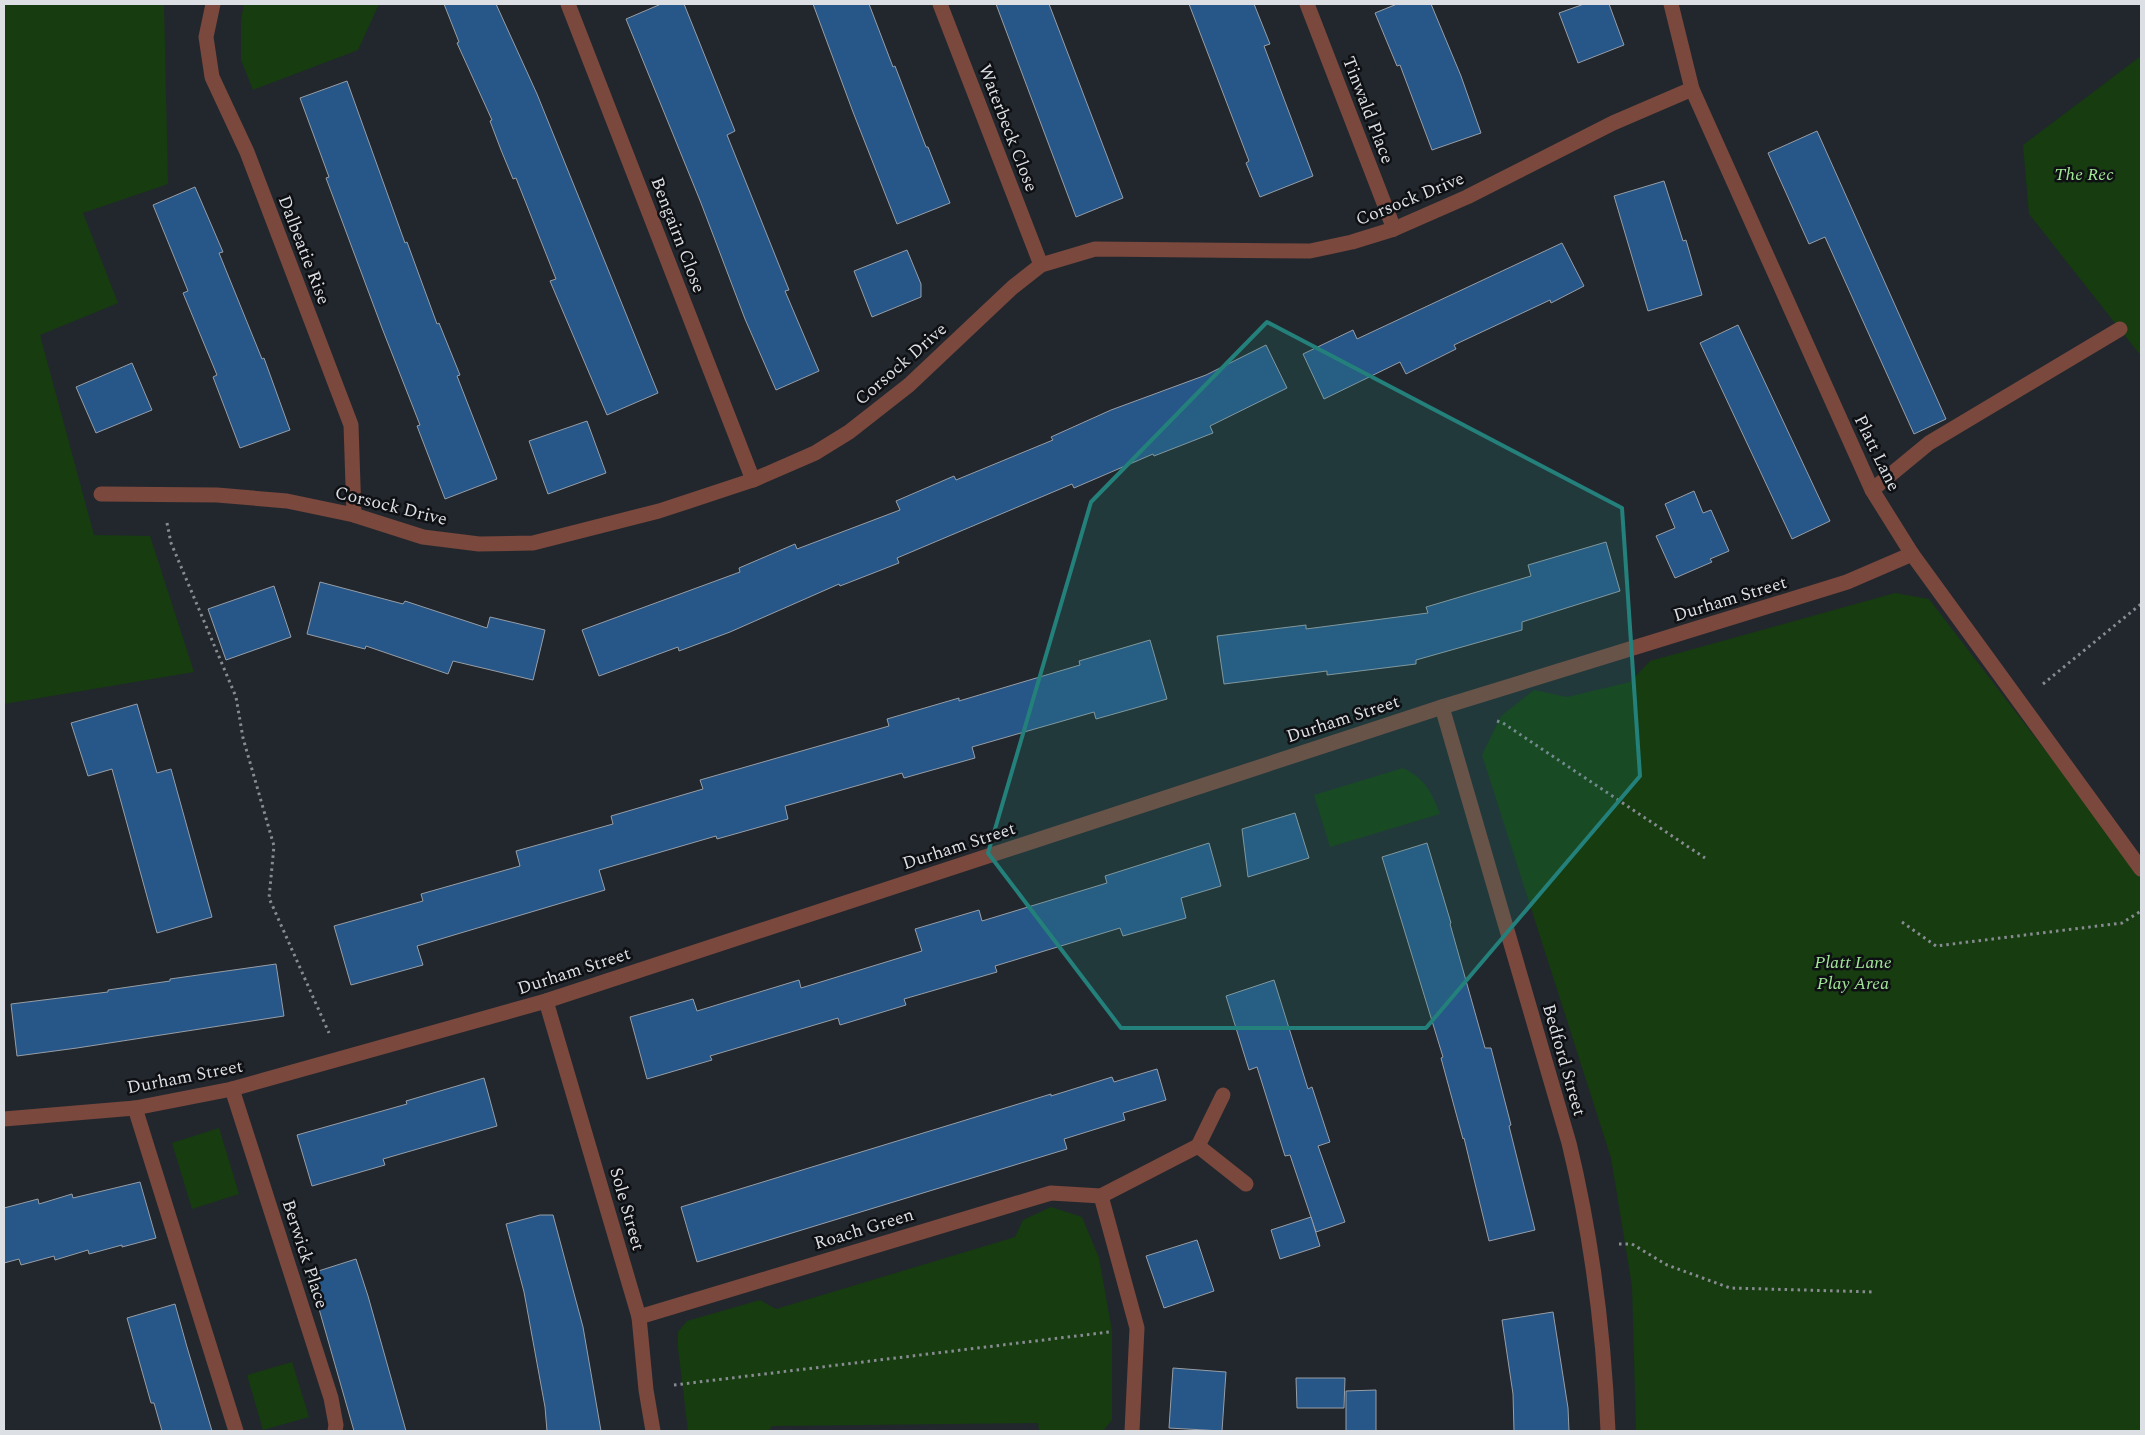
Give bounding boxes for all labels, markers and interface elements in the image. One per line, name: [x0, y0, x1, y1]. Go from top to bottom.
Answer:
street label: Tinwald Place: [1335, 52, 1401, 168]
street label: Waterbeck Close: [971, 60, 1045, 196]
park label: The Rec: [2054, 161, 2114, 188]
street label: Corsock Drive: [1352, 165, 1468, 233]
street label: Bengairn Close: [644, 173, 712, 297]
street label: Dalbeatie Rise: [271, 191, 337, 309]
street label: Corsock Drive: [849, 316, 953, 412]
street label: Platt Lane: [1847, 410, 1907, 496]
street label: Corsock Drive: [332, 479, 450, 533]
street label: Durham Street: [1670, 569, 1790, 629]
street label: Durham Street: [1283, 688, 1403, 750]
street label: Durham Street: [899, 815, 1019, 877]
street label: Durham Street: [514, 940, 634, 1002]
park label: Platt Lane Play Area: [1814, 949, 1892, 997]
street label: Bedford Street: [1535, 1001, 1593, 1119]
street label: Durham Street: [125, 1053, 245, 1101]
street label: Sole Street: [602, 1164, 652, 1254]
street label: Berwick Place: [275, 1196, 335, 1312]
street label: Roach Green: [811, 1201, 917, 1257]

